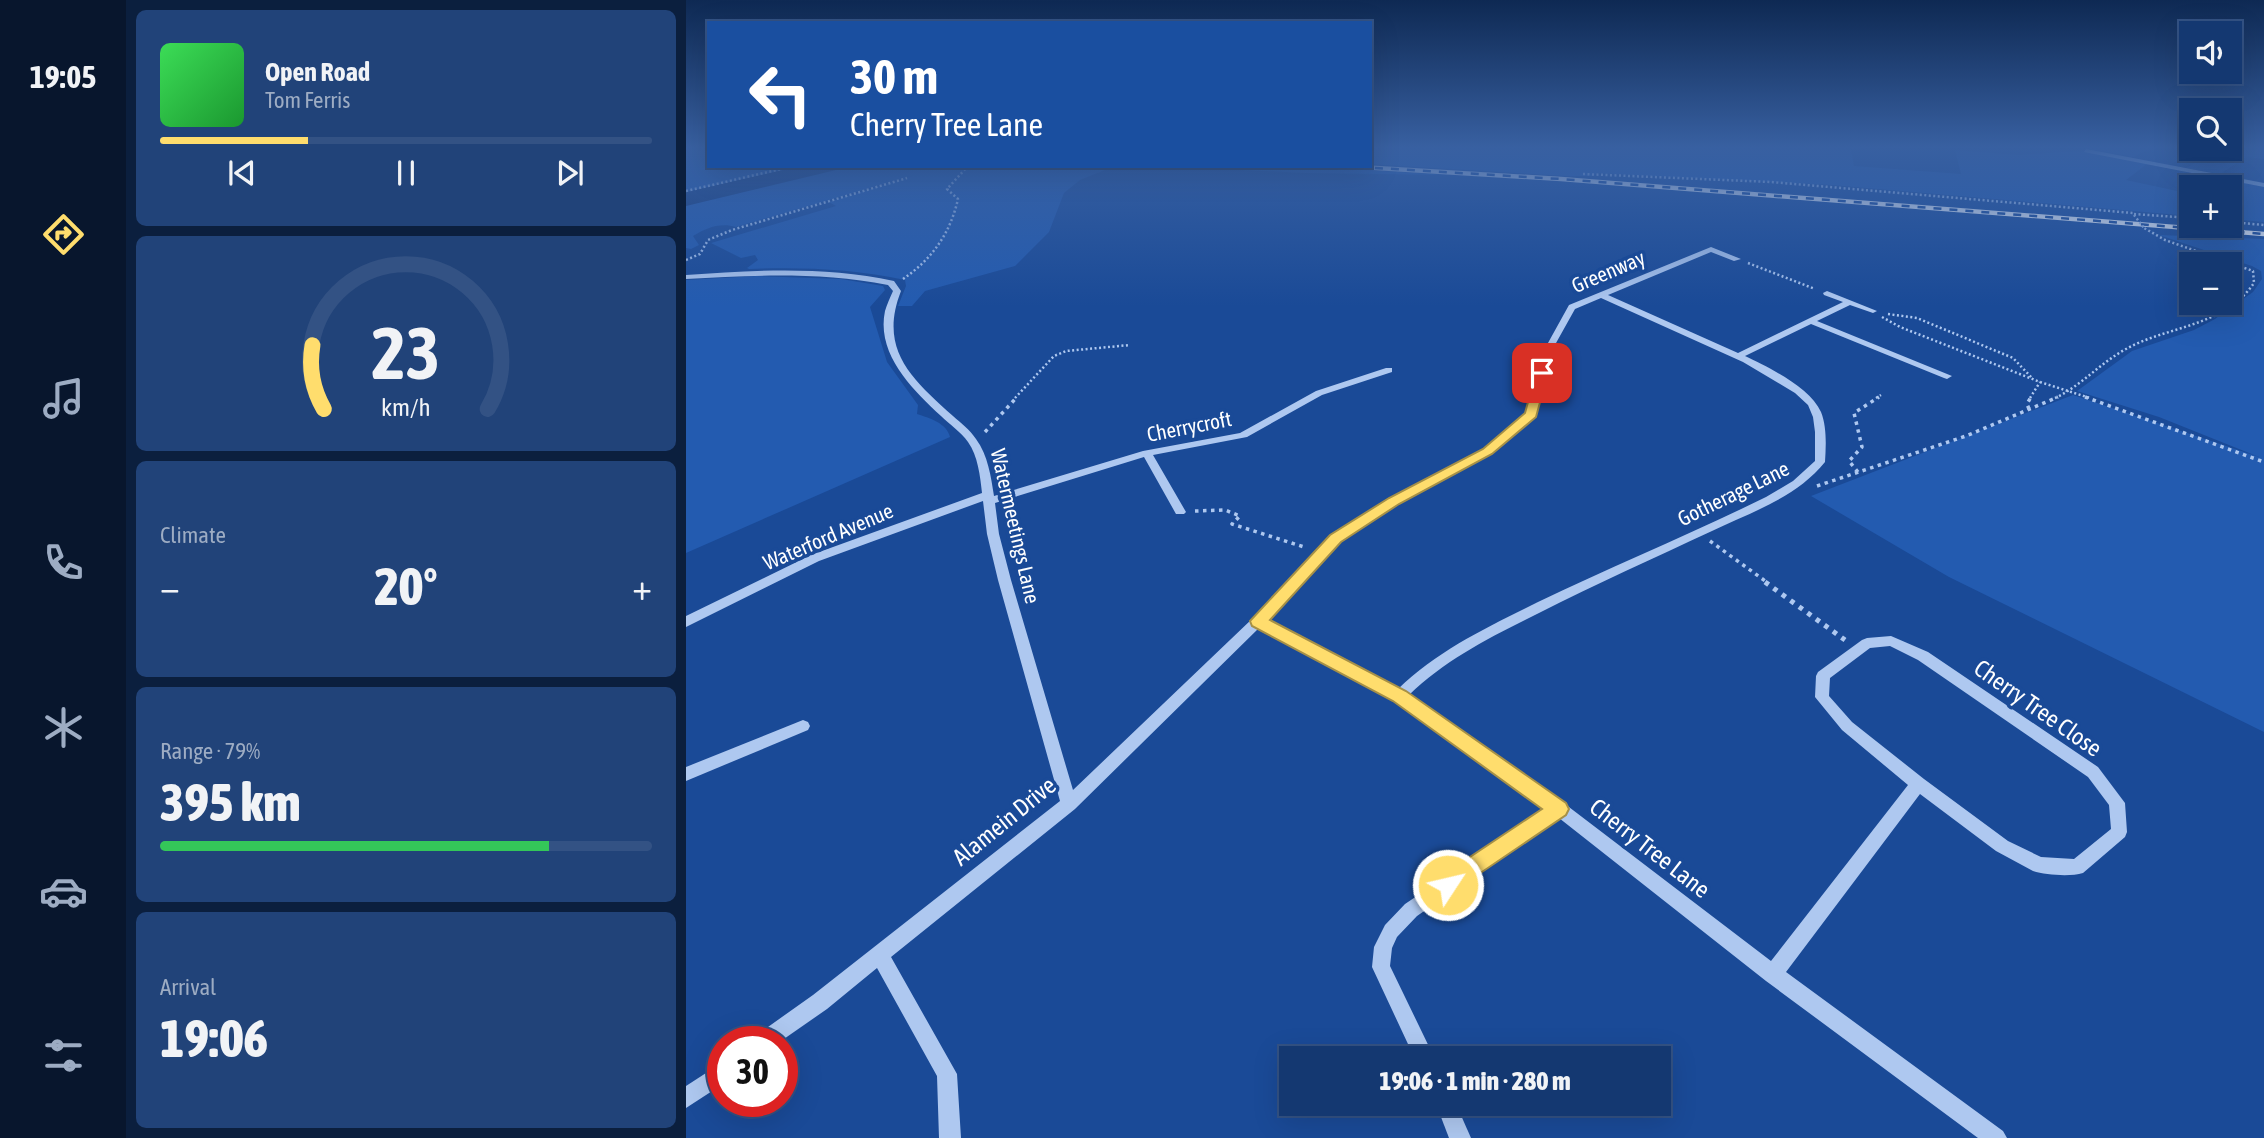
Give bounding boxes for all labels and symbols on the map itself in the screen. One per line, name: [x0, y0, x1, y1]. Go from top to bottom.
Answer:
street label: Greenway: [1568, 245, 1649, 297]
pin: [1512, 343, 1572, 403]
street label: Cherrycroft: [1145, 406, 1233, 446]
street label: Watermeetings Lane: [987, 446, 1045, 606]
street label: Gotherage Lane: [1673, 456, 1793, 530]
street label: Waterford Avenue: [760, 498, 896, 574]
street label: Cherry Tree Close: [1969, 654, 2107, 762]
street label: Alamein Drive: [947, 771, 1061, 871]
street label: Cherry Tree Lane: [1585, 793, 1715, 903]
position arrow: [1411, 848, 1485, 922]
speed limit sign: 30: [707, 1026, 798, 1117]

